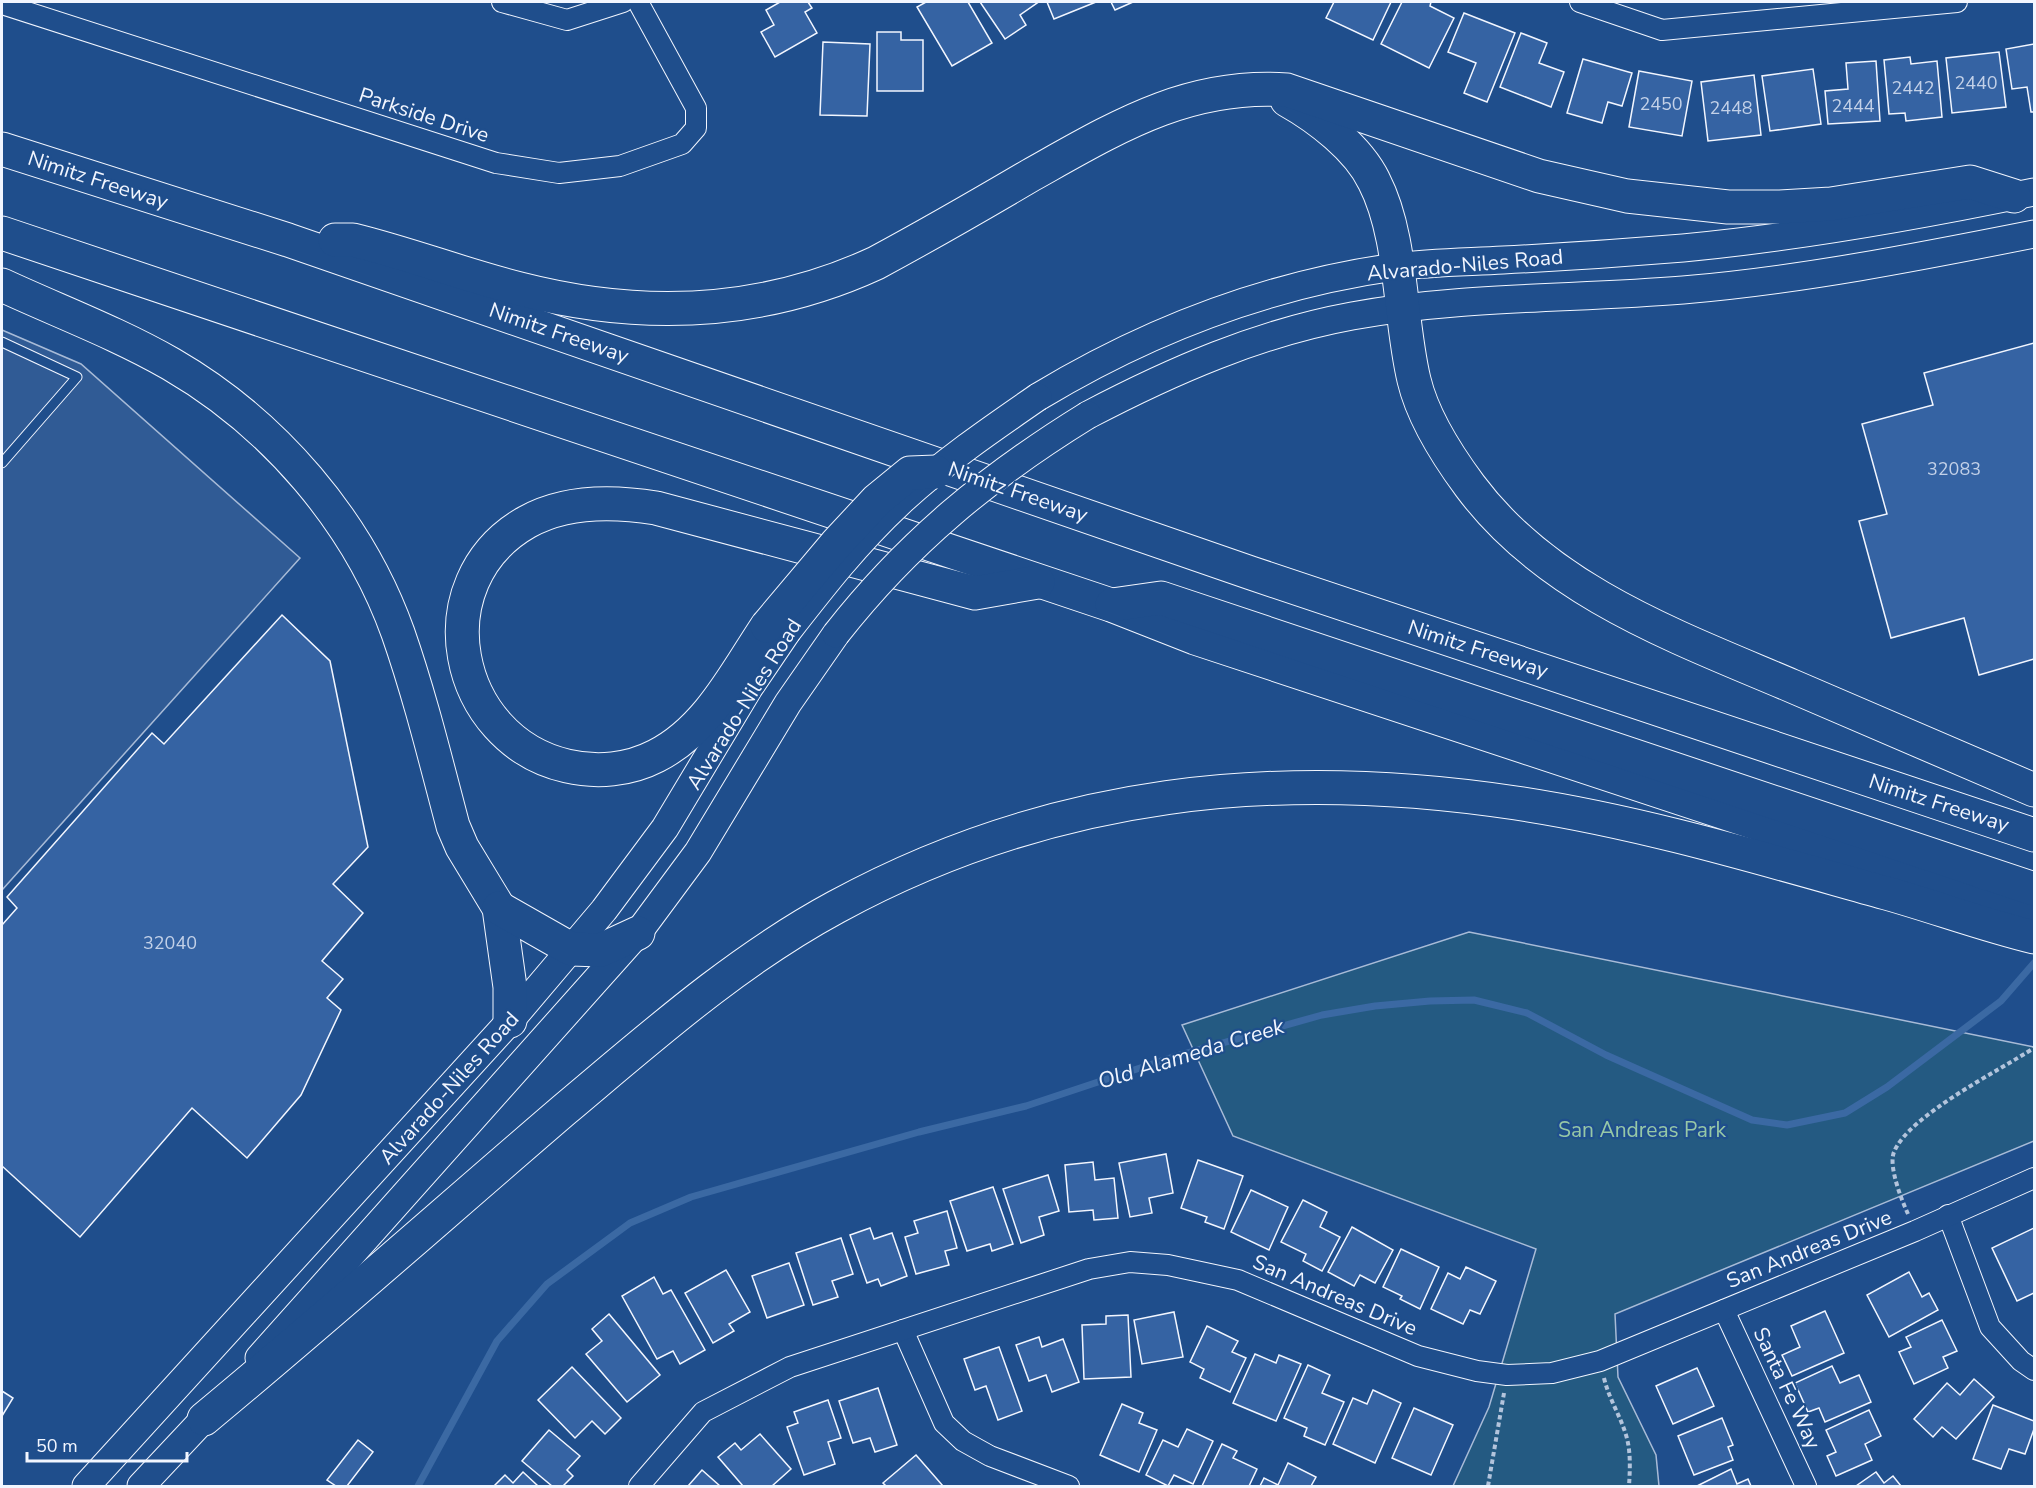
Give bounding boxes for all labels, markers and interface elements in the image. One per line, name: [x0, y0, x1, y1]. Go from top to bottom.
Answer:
house number: 2440: [1954, 71, 1998, 95]
house number: 2442: [1891, 76, 1935, 100]
street label: Parkside Drive: [355, 81, 493, 149]
house number: 2450: [1639, 92, 1683, 116]
house number: 2444: [1831, 94, 1875, 118]
house number: 2448: [1709, 96, 1753, 120]
street label: Nimitz Freeway: [24, 144, 172, 216]
street label: Alvarado-Niles Road: [1366, 242, 1564, 288]
street label: Nimitz Freeway: [485, 296, 633, 370]
street label: Nimitz Freeway: [944, 455, 1092, 529]
house number: 32083: [1927, 457, 1981, 481]
street label: Alvarado-Niles Road: [680, 613, 808, 795]
street label: Nimitz Freeway: [1404, 613, 1552, 685]
street label: Nimitz Freeway: [1865, 767, 2013, 839]
house number: 32040: [143, 931, 197, 955]
street label: Alvarado-Niles Road: [373, 1006, 525, 1170]
water label: Old Alameda Creek: [1094, 1011, 1289, 1097]
park label: San Andreas Park: [1558, 1116, 1726, 1144]
street label: San Andreas Drive: [1722, 1203, 1896, 1295]
street label: San Andreas Drive: [1249, 1248, 1421, 1342]
street label: Santa Fe Way: [1747, 1323, 1828, 1454]
scale bar: [27, 1425, 188, 1463]
text: 50 m: [36, 1434, 78, 1458]

